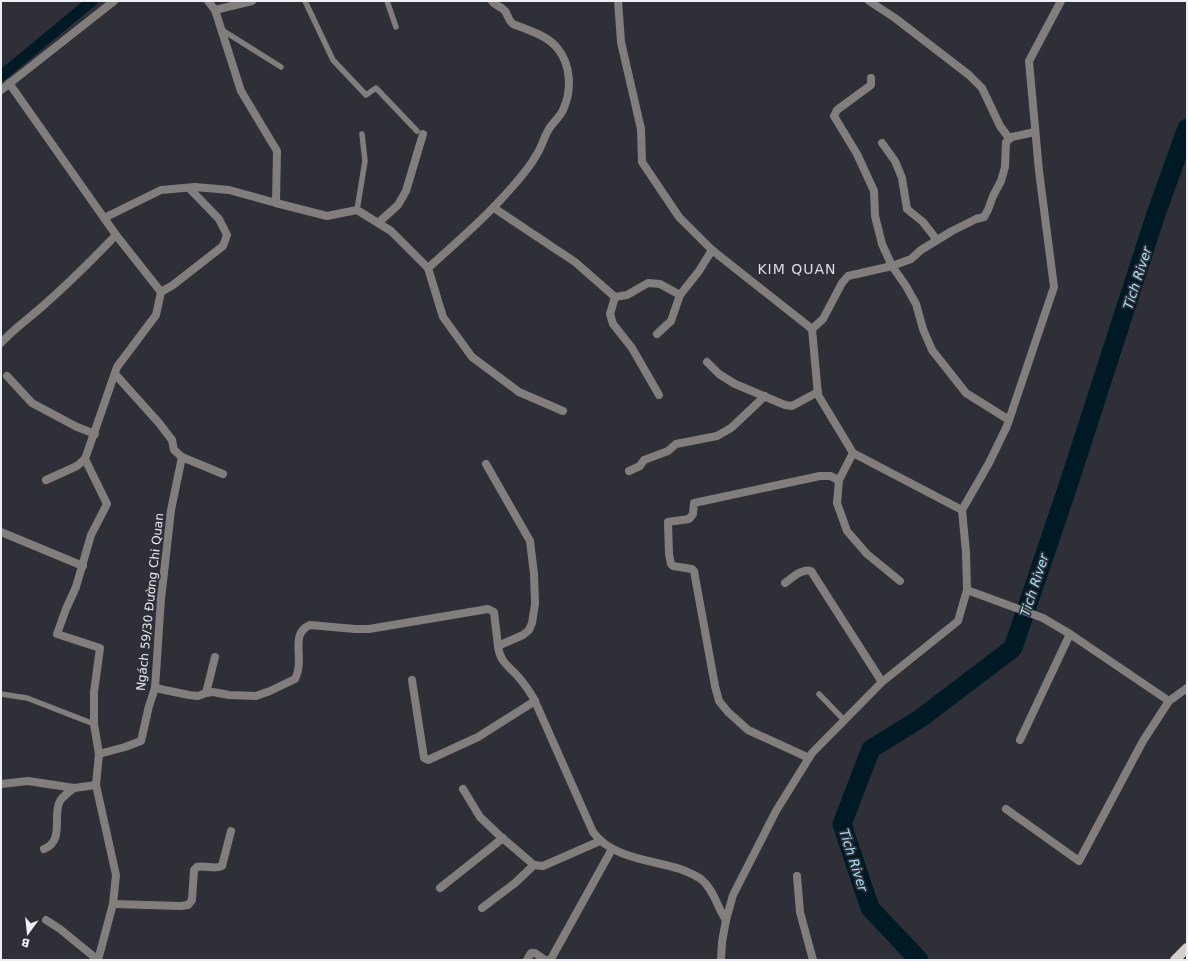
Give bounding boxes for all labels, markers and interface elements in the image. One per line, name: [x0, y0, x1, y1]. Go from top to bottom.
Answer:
water label: Tich River: [1120, 243, 1155, 311]
district label: KIM QUAN: [757, 261, 837, 277]
street label: Ngách 59/30 Đường Chi Quan: [134, 512, 166, 692]
water label: Tich River: [1017, 550, 1052, 618]
water label: Tich River: [836, 827, 871, 895]
north arrow: [8, 913, 48, 953]
text: B: [20, 935, 31, 950]

